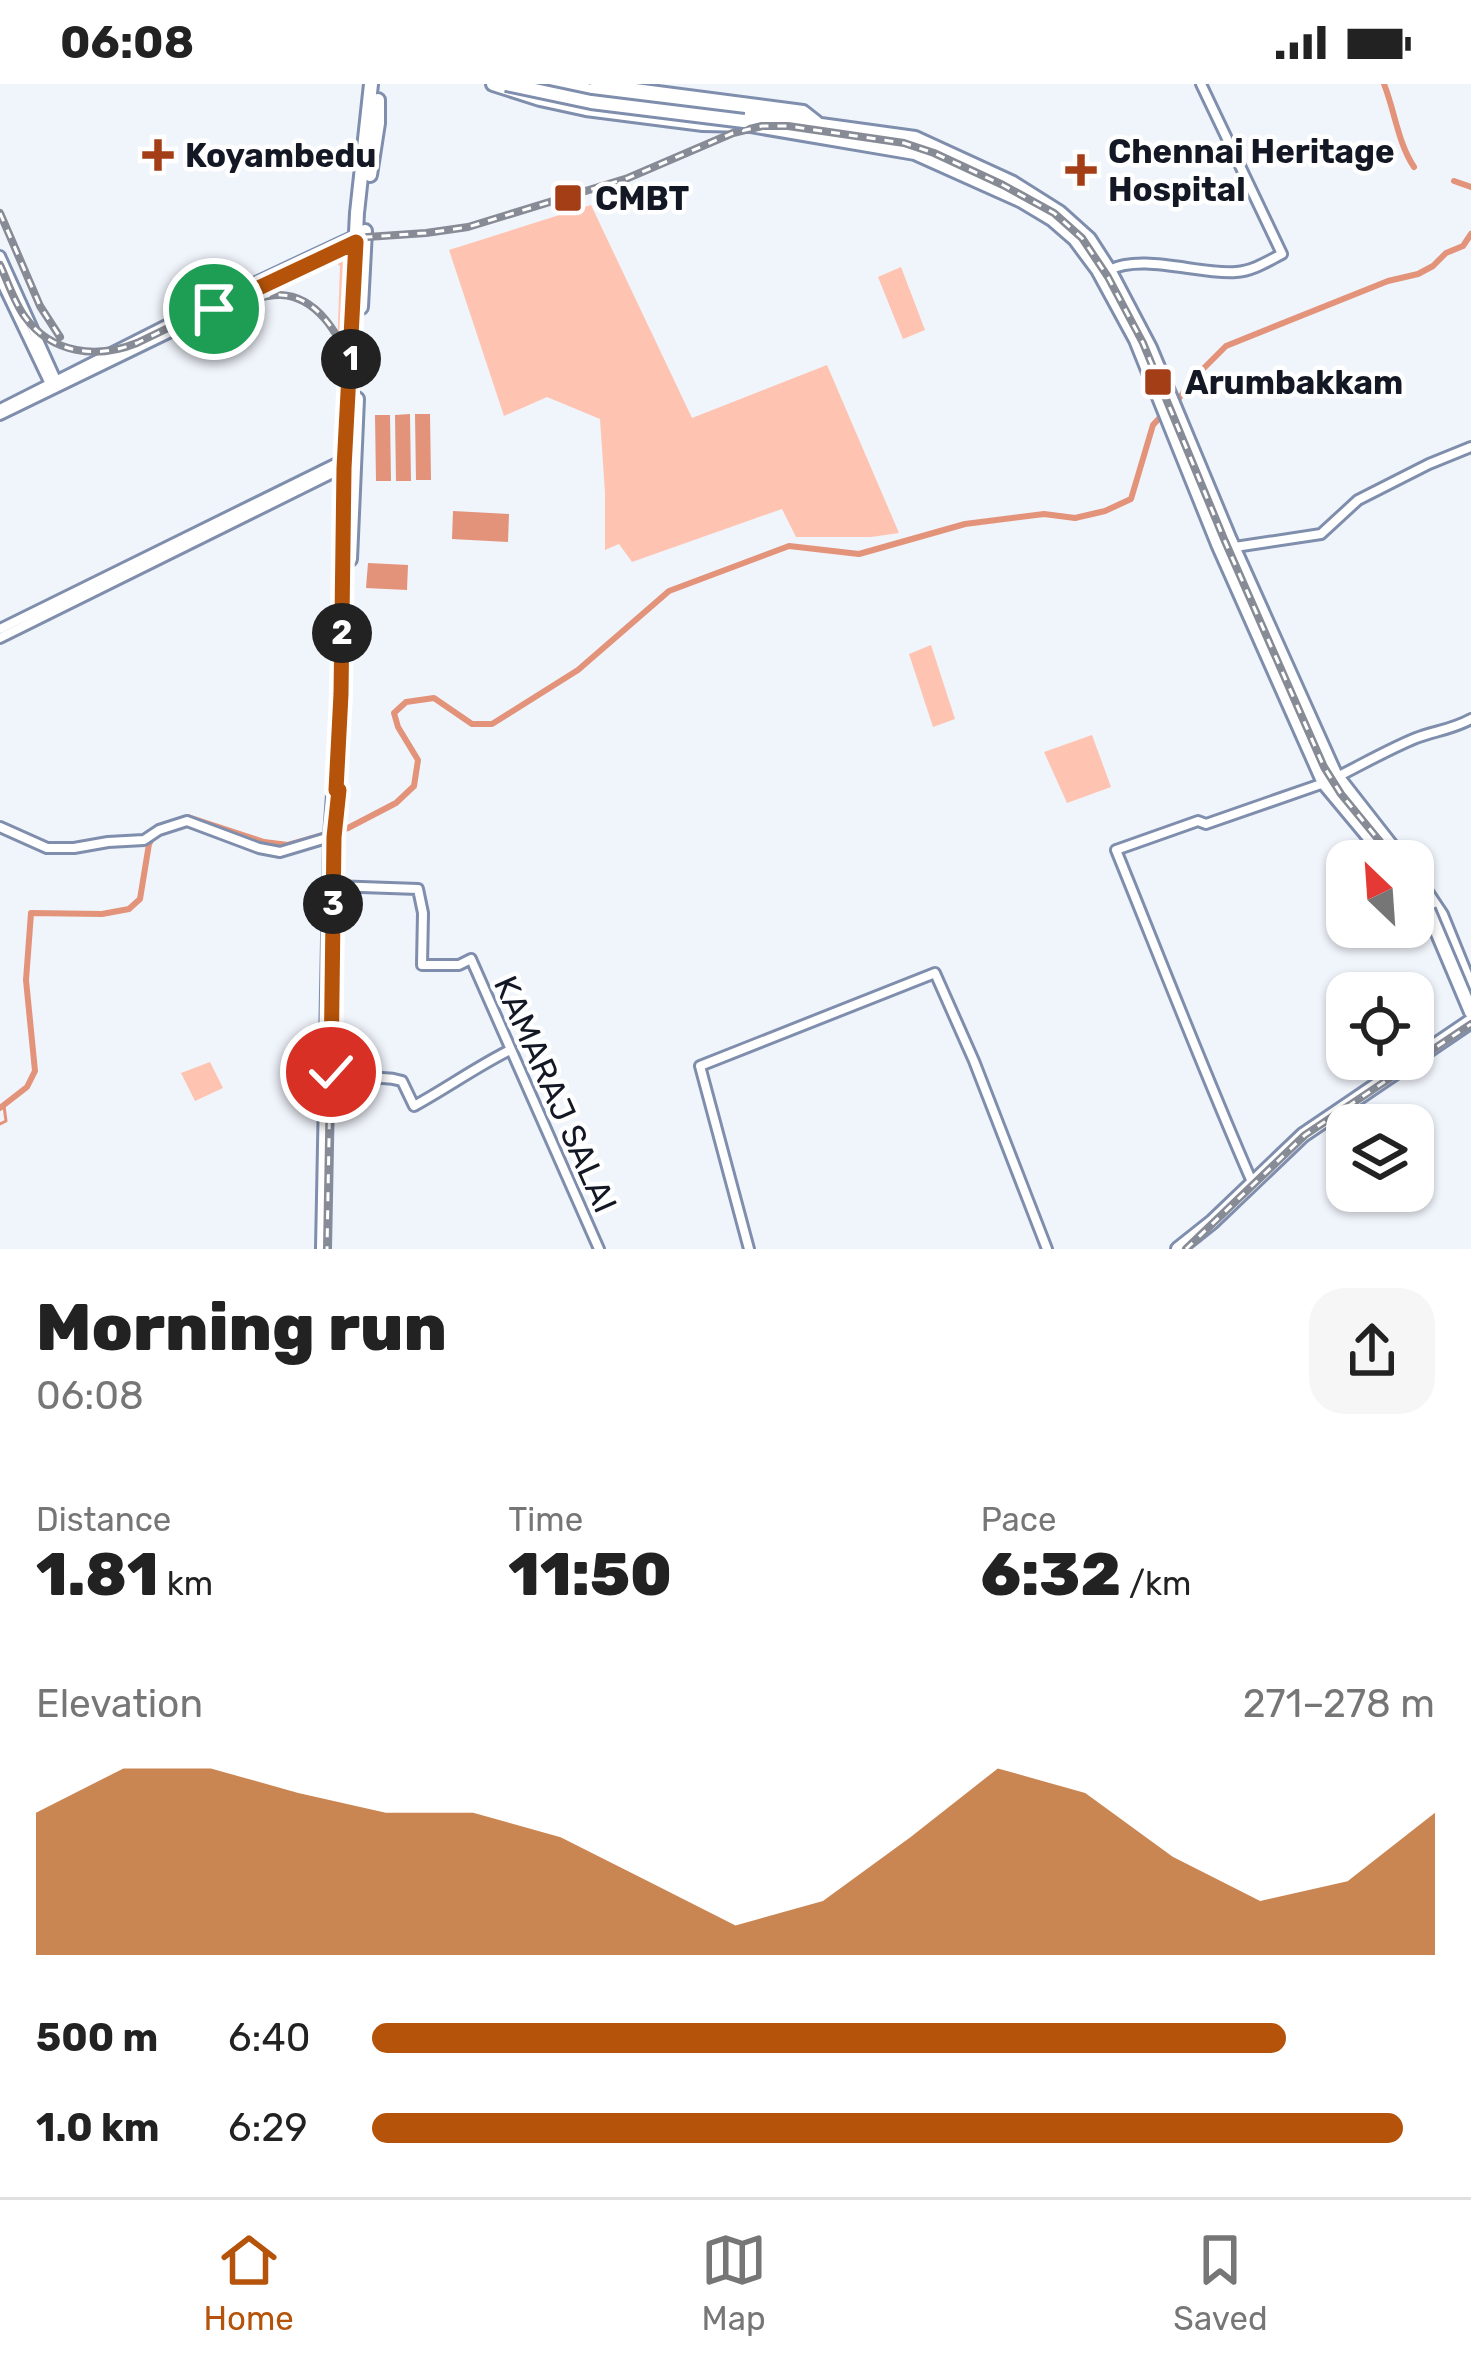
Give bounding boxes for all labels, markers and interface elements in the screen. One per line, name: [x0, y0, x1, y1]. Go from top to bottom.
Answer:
text: 06:08: [60, 16, 194, 69]
place label: Chennai Heritage Hospital: [1108, 132, 1395, 209]
place label: Koyambedu: [185, 136, 376, 175]
marker: Koyambedu: [142, 139, 174, 171]
marker: Chennai Heritage Hospital: [1065, 154, 1097, 186]
place label: CMBT: [595, 179, 689, 218]
marker: CMBT: [552, 182, 584, 214]
pin: [163, 258, 265, 360]
icon: arrive: [181, 276, 247, 342]
pin: 1: [321, 329, 381, 389]
text: 1: [343, 339, 359, 378]
place label: Arumbakkam: [1185, 363, 1403, 402]
marker: Arumbakkam: [1142, 366, 1174, 398]
pin: 2: [312, 603, 372, 663]
text: 2: [331, 613, 353, 652]
north arrow: [1326, 840, 1434, 948]
map controls: [1326, 840, 1434, 1212]
pin: 3: [303, 874, 363, 934]
text: 3: [322, 884, 344, 923]
street label: KAMARAJ SALAI: [486, 970, 625, 1218]
button: locate: [1326, 972, 1434, 1080]
pin: [280, 1021, 382, 1123]
icon: check: [298, 1039, 364, 1105]
button: layers: [1326, 1104, 1434, 1212]
text: Morning run: [36, 1288, 447, 1367]
button: share: [1309, 1288, 1435, 1414]
text: 06:08: [36, 1373, 144, 1419]
text: Distance: [36, 1500, 171, 1539]
text: Time: [508, 1500, 583, 1539]
text: Pace: [981, 1500, 1056, 1539]
text: 1.81: [36, 1539, 159, 1610]
text: 11:50: [508, 1539, 672, 1610]
text: 6:32: [981, 1539, 1121, 1610]
text: km: [159, 1564, 213, 1603]
text: /km: [1121, 1564, 1191, 1603]
text: Elevation: [36, 1681, 203, 1727]
text: 271–278 m: [1243, 1681, 1435, 1727]
text: 500 m: [36, 2015, 158, 2061]
text: 6:40: [228, 2015, 311, 2061]
text: 1.0 km: [36, 2105, 160, 2151]
text: 6:29: [228, 2105, 308, 2151]
tab: Home: [203, 2227, 294, 2338]
tab: Map: [701, 2227, 767, 2338]
tab: Saved: [1173, 2227, 1268, 2338]

